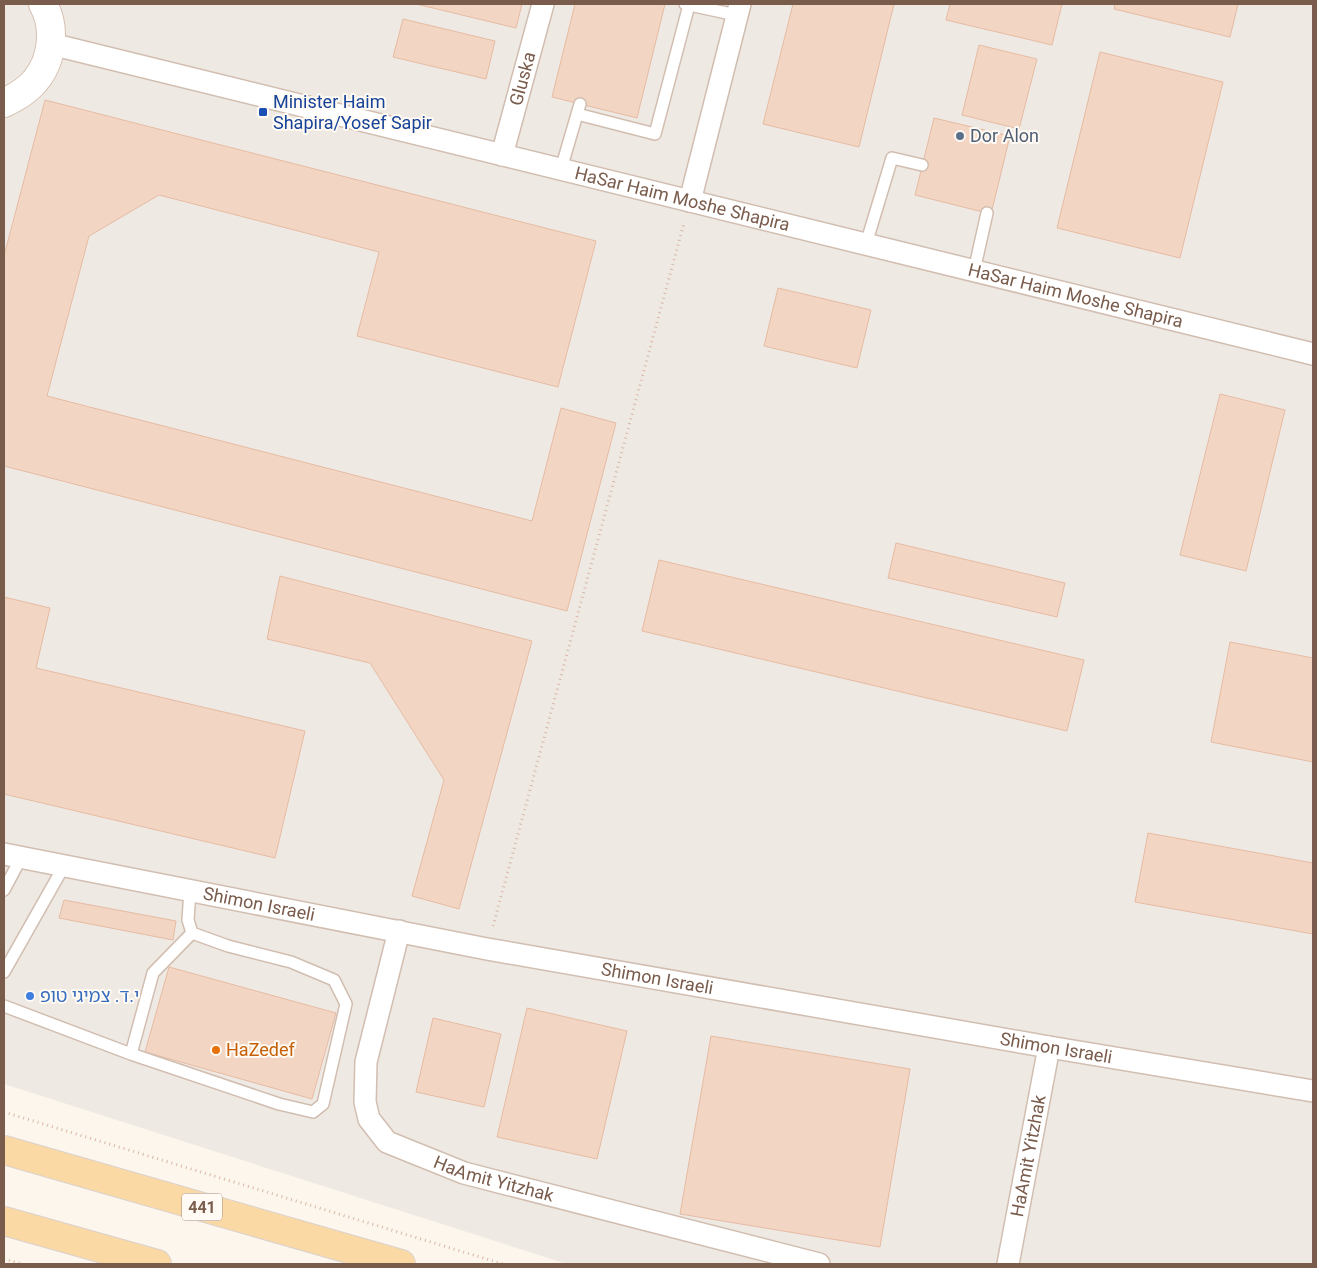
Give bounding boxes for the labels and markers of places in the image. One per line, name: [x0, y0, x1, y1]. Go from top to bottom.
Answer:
place label: Minister Haim Shapira/Yosef Sapir: [273, 91, 432, 133]
marker: Minister Haim Shapira/Yosef Sapir: [257, 106, 269, 118]
place label: Dor Alon: [970, 125, 1039, 146]
marker: Dor Alon: [954, 130, 966, 142]
place label: י.ד. צמיגי טופ: [40, 985, 139, 1006]
marker: י.ד. צמיגי טופ: [24, 990, 36, 1002]
place label: HaZedef: [226, 1039, 295, 1060]
marker: HaZedef: [210, 1044, 222, 1056]

